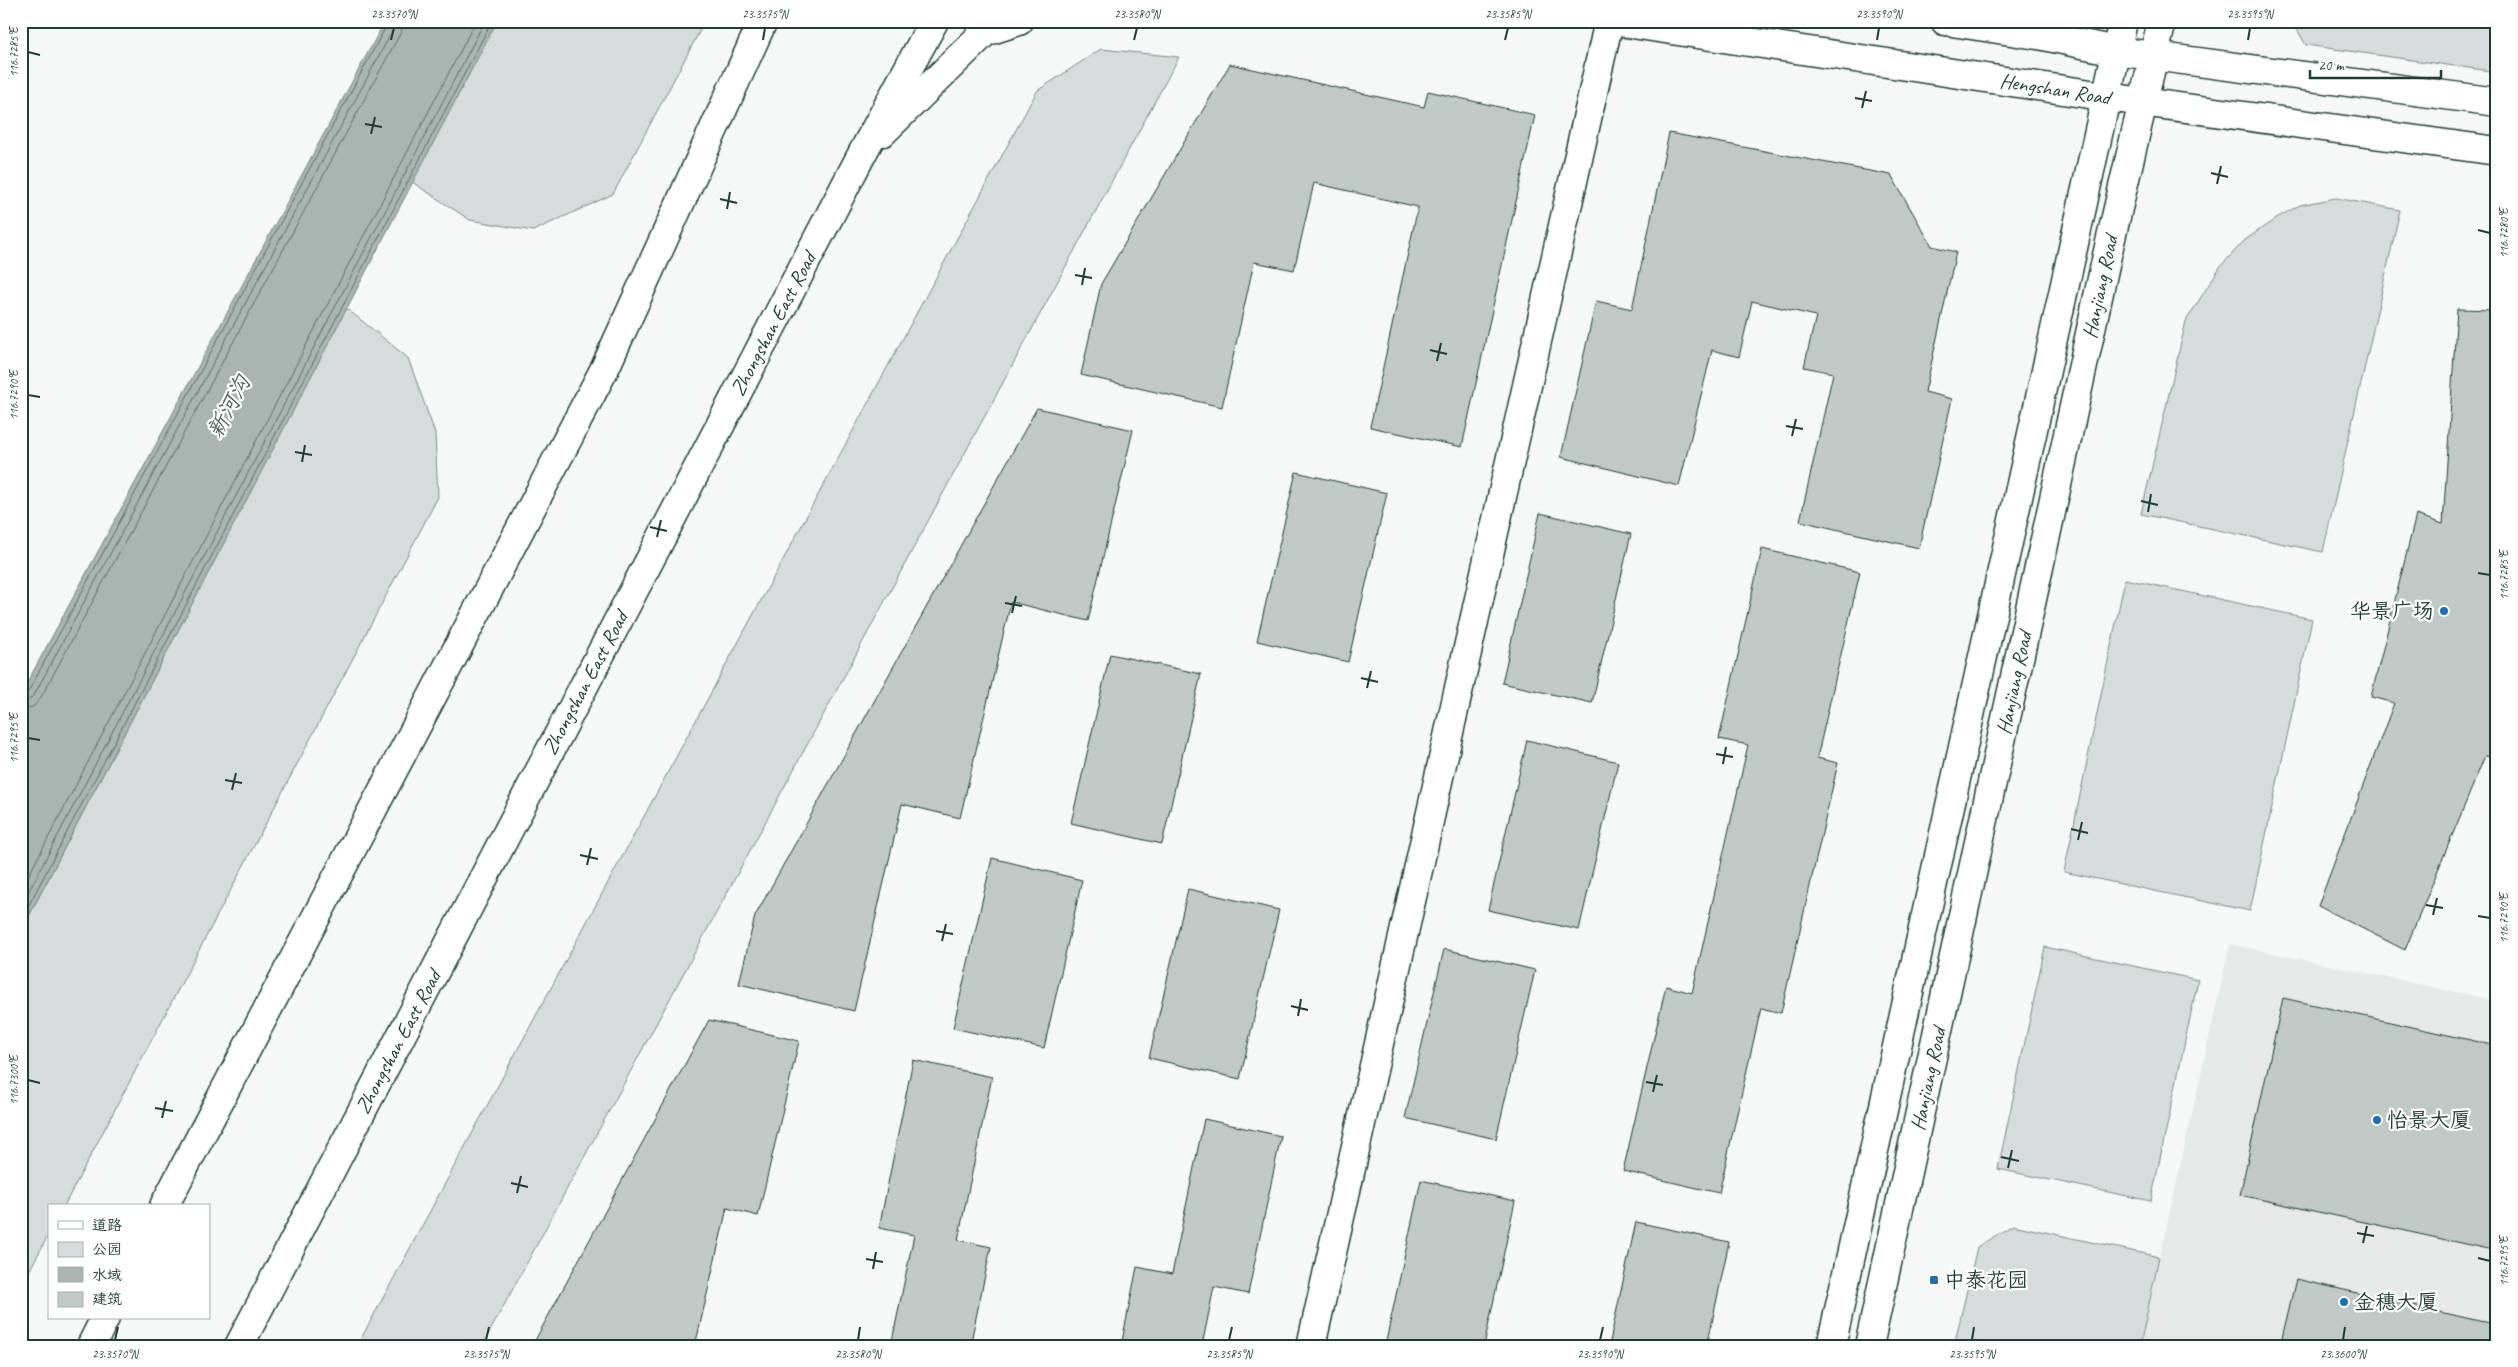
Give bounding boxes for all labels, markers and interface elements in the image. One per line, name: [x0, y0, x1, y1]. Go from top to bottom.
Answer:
text: 23.3570°N: [371, 6, 418, 22]
text: 23.3575°N: [742, 6, 789, 22]
text: 23.3580°N: [1114, 6, 1161, 22]
text: 23.3585°N: [1485, 6, 1532, 22]
text: 23.3590°N: [1856, 6, 1903, 22]
text: 23.3595°N: [2227, 6, 2274, 22]
text: 116.7285°E: [6, 25, 22, 77]
scale bar: [2310, 48, 2442, 80]
text: 20 m: [2318, 56, 2345, 75]
street label: Hengshan Road: [1998, 67, 2115, 111]
text: 116.7280°E: [2496, 206, 2512, 258]
street label: Hanjiang Road: [2076, 230, 2124, 341]
street label: Zhongshan East Road: [724, 245, 823, 400]
text: 116.7290°E: [6, 368, 22, 420]
water label: 新河沟: [201, 370, 258, 443]
text: 116.7285°E: [2496, 548, 2512, 600]
place label: 华景广场: [2350, 598, 2434, 624]
street label: Zhongshan East Road: [536, 604, 635, 759]
marker: 华景广场: [2438, 605, 2450, 617]
street label: Hanjiang Road: [1990, 626, 2038, 737]
text: 116.7295°E: [6, 711, 22, 763]
text: 116.7290°E: [2496, 891, 2512, 943]
street label: Zhongshan East Road: [349, 963, 448, 1118]
street label: Hanjiang Road: [1904, 1022, 1952, 1133]
text: 116.7300°E: [6, 1053, 22, 1105]
place label: 怡景大厦: [2387, 1107, 2471, 1133]
marker: 怡景大厦: [2371, 1114, 2383, 1126]
legend: [48, 1204, 210, 1320]
text: 道路: [92, 1216, 122, 1235]
text: 116.7295°E: [2496, 1234, 2512, 1286]
text: 公园: [92, 1240, 122, 1259]
text: 水域: [92, 1266, 122, 1285]
place label: 中泰花园: [1944, 1267, 2028, 1293]
marker: 中泰花园: [1928, 1274, 1940, 1286]
place label: 金穗大厦: [2354, 1289, 2438, 1315]
text: 建筑: [92, 1290, 122, 1309]
marker: 金穗大厦: [2338, 1296, 2350, 1308]
text: 23.3570°N: [92, 1346, 139, 1362]
text: 23.3575°N: [463, 1346, 510, 1362]
text: 23.3580°N: [835, 1346, 882, 1362]
text: 23.3585°N: [1206, 1346, 1253, 1362]
text: 23.3590°N: [1577, 1346, 1624, 1362]
text: 23.3595°N: [1949, 1346, 1996, 1362]
text: 23.3600°N: [2320, 1346, 2367, 1362]

